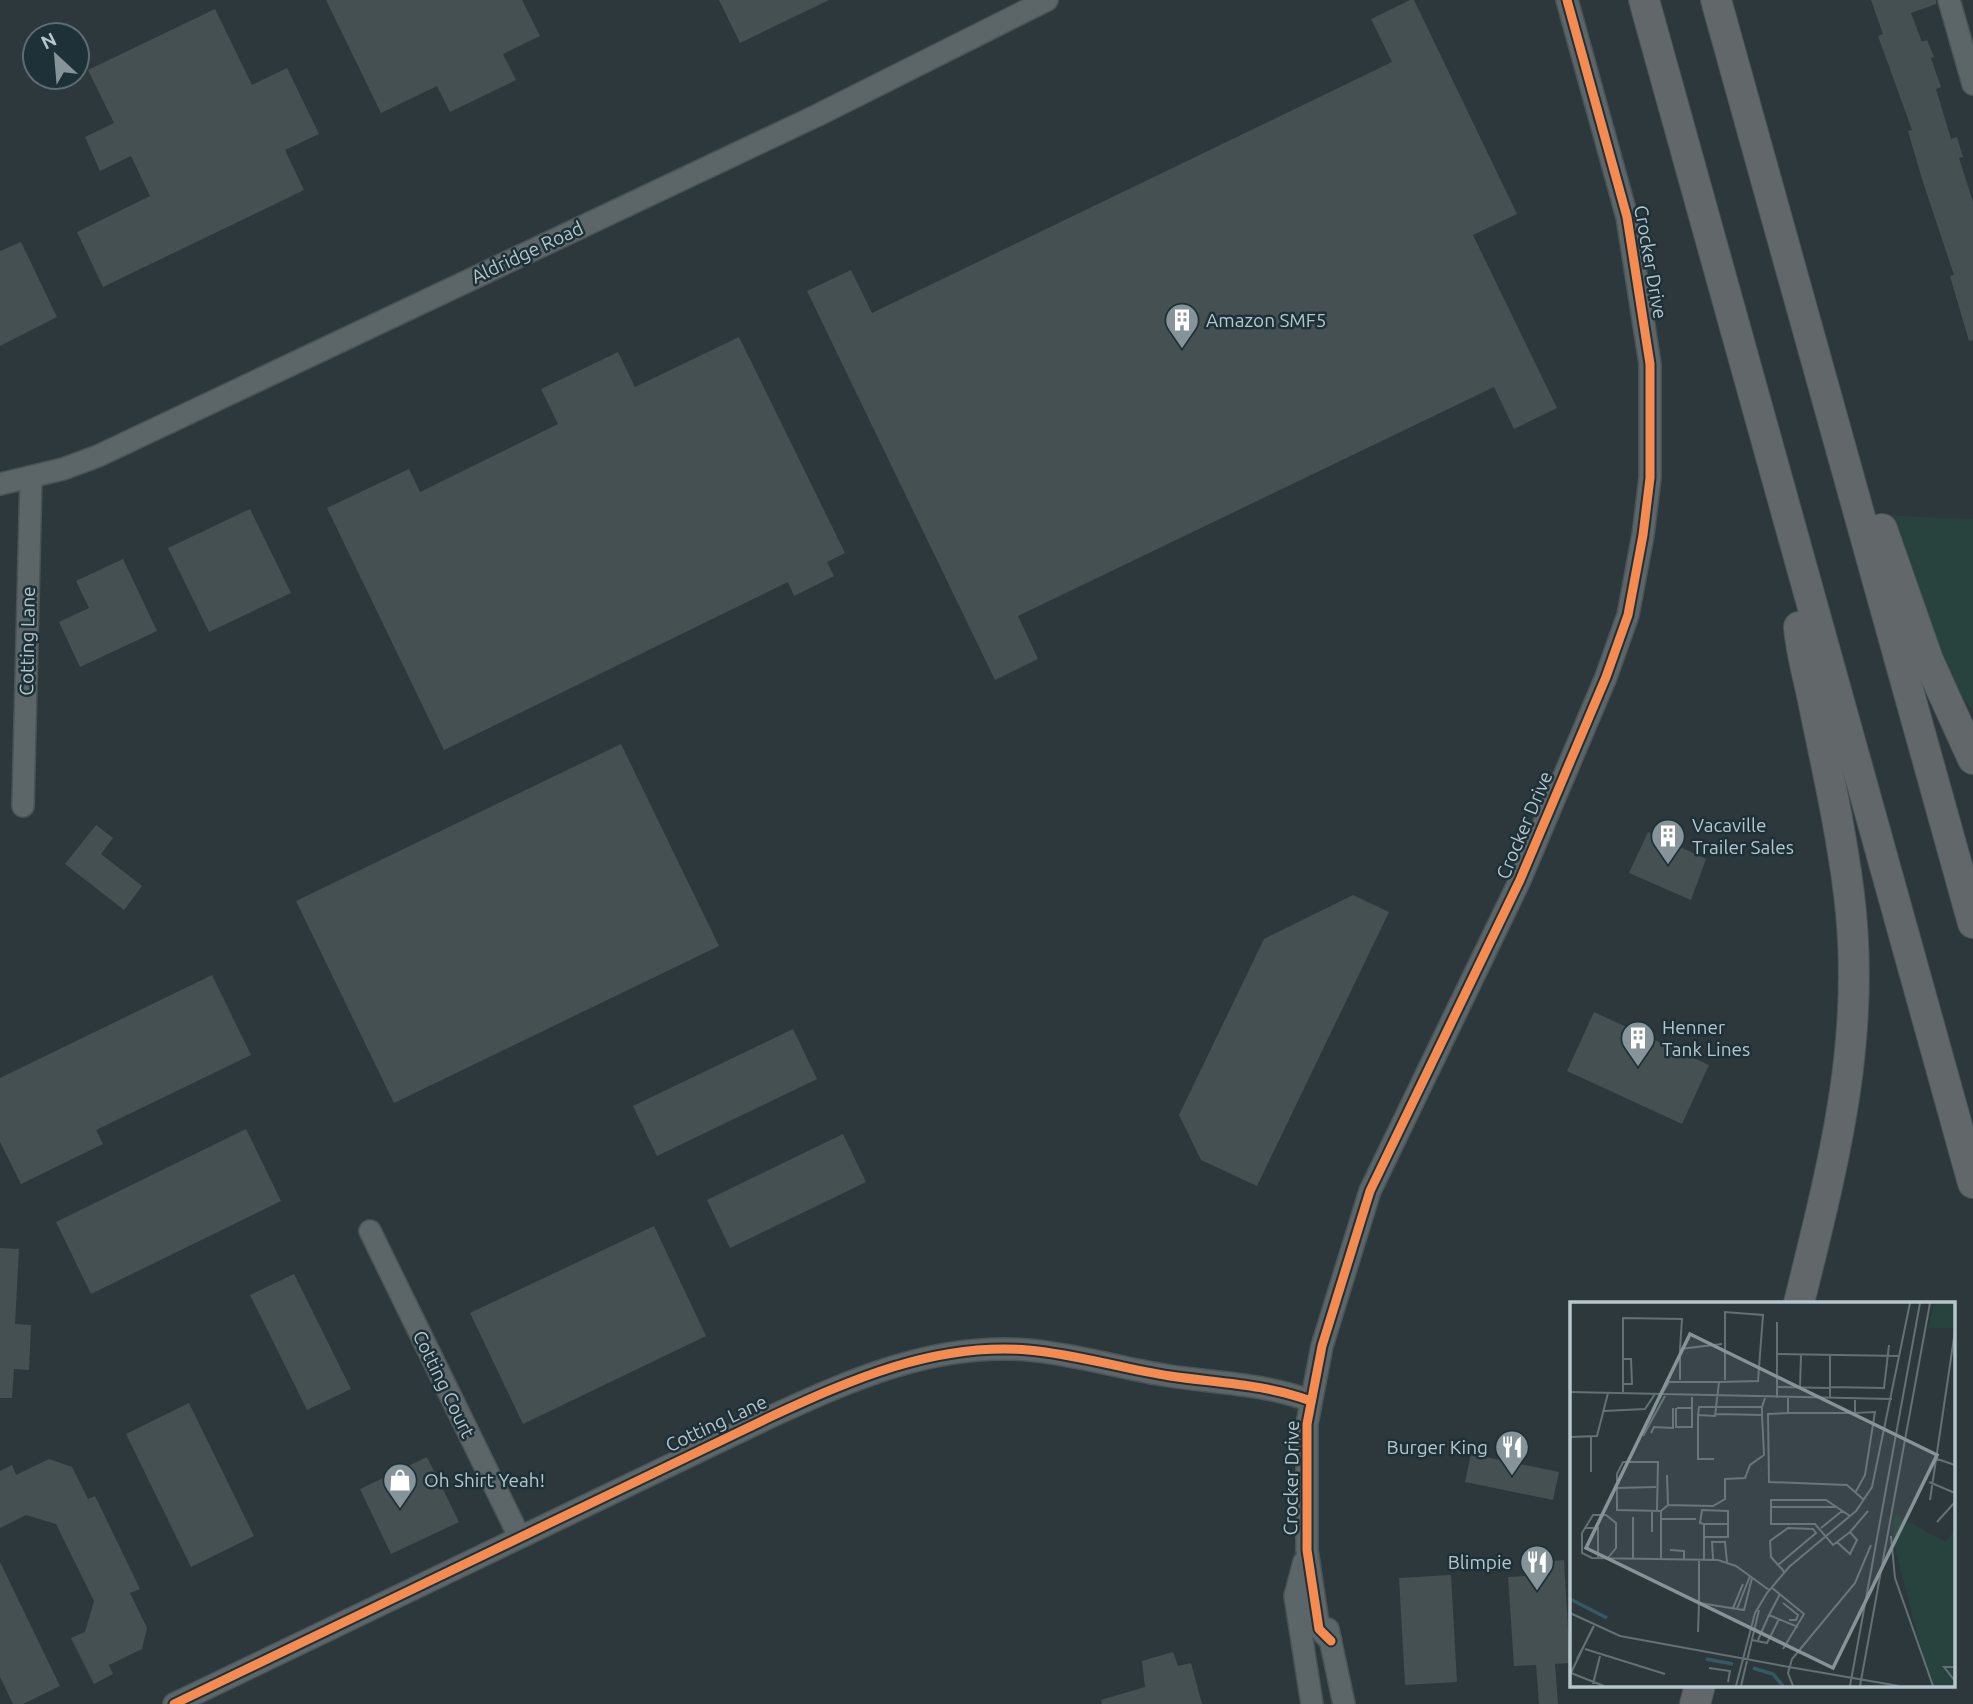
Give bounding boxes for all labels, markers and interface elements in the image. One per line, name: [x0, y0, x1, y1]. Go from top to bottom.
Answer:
north arrow: [21, 21, 91, 91]
text: N: [37, 28, 60, 54]
street label: Crocker Drive: [1630, 203, 1672, 321]
street label: Aldridge Road: [468, 216, 586, 288]
building icon: Amazon SMF5: [1163, 301, 1201, 350]
place label: Amazon SMF5: [1206, 309, 1327, 331]
street label: Cotting Lane: [15, 586, 39, 696]
street label: Crocker Drive: [1491, 768, 1557, 882]
place label: Vacaville Trailer Sales: [1692, 814, 1794, 858]
building icon: Vacaville Trailer Sales: [1649, 817, 1687, 866]
place label: Henner Tank Lines: [1662, 1016, 1750, 1060]
building icon: Henner Tank Lines: [1619, 1019, 1657, 1068]
inset map: [1570, 1302, 1955, 1686]
street label: Cotting Court: [409, 1327, 480, 1442]
street label: Cotting Lane: [662, 1390, 770, 1456]
street label: Crocker Drive: [1279, 1420, 1303, 1536]
restaurant icon: Burger King: [1493, 1428, 1531, 1477]
place label: Burger King: [1387, 1436, 1488, 1458]
shop icon: Oh Shirt Yeah!: [381, 1461, 419, 1510]
place label: Oh Shirt Yeah!: [424, 1469, 545, 1491]
restaurant icon: Blimpie: [1518, 1543, 1556, 1592]
place label: Blimpie: [1448, 1551, 1512, 1573]

